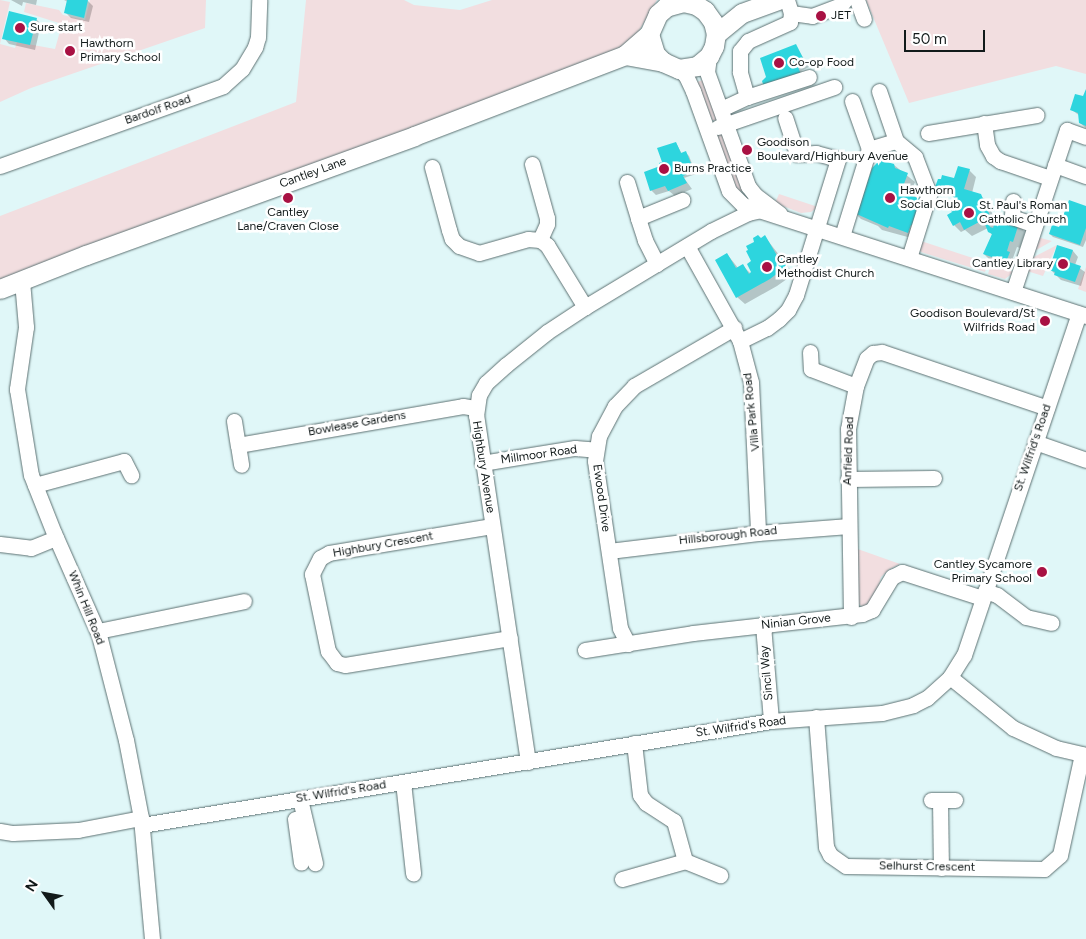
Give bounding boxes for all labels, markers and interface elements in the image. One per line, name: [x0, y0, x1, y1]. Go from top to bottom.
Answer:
place label: JET: [831, 9, 851, 23]
marker: JET: [815, 10, 827, 22]
scale bar: [906, 20, 987, 52]
place label: Sure start: [30, 21, 82, 35]
marker: Sure start: [14, 22, 26, 34]
text: 50 m: [912, 30, 947, 48]
place label: Hawthorn Primary School: [80, 37, 161, 65]
marker: Hawthorn Primary School: [64, 45, 76, 57]
place label: Co-op Food: [789, 56, 854, 70]
marker: Co-op Food: [773, 57, 785, 69]
street label: Bardolf Road: [123, 92, 193, 128]
place label: Goodison Boulevard/Highbury Avenue: [757, 136, 908, 164]
marker: Goodison Boulevard/Highbury Avenue: [741, 144, 753, 156]
street label: Cantley Lane: [278, 154, 348, 192]
place label: Burns Practice: [674, 162, 751, 176]
marker: Burns Practice: [658, 163, 670, 175]
place label: Hawthorn Social Club: [900, 184, 960, 212]
marker: Cantley Lane/Craven Close: [282, 192, 294, 204]
marker: Hawthorn Social Club: [884, 192, 896, 204]
place label: St. Paul's Roman Catholic Church: [979, 199, 1067, 227]
place label: Cantley Lane/Craven Close: [237, 206, 339, 234]
marker: St. Paul's Roman Catholic Church: [963, 207, 975, 219]
place label: Cantley Methodist Church: [777, 253, 874, 281]
place label: Cantley Library: [972, 257, 1053, 271]
marker: Cantley Library: [1057, 258, 1069, 270]
marker: Cantley Methodist Church: [761, 261, 773, 273]
place label: Goodison Boulevard/St Wilfrids Road: [910, 307, 1035, 335]
marker: Goodison Boulevard/St Wilfrids Road: [1039, 315, 1051, 327]
street label: Villa Park Road: [741, 372, 763, 452]
street label: St. Wilfrid's Road: [1011, 403, 1055, 493]
street label: Bowlease Gardens: [307, 408, 407, 440]
street label: Anfield Road: [841, 416, 857, 486]
street label: Highbury Avenue: [469, 420, 497, 514]
street label: Millmoor Road: [500, 443, 578, 467]
street label: Ewood Drive: [589, 463, 613, 533]
street label: Hillsborough Road: [678, 524, 778, 548]
street label: Highbury Crescent: [332, 529, 434, 561]
place label: Cantley Sycamore Primary School: [934, 558, 1032, 586]
marker: Cantley Sycamore Primary School: [1036, 566, 1048, 578]
street label: Whin Hill Road: [65, 569, 107, 647]
street label: Ninian Grove: [760, 611, 832, 633]
street label: Sincil Way: [757, 645, 777, 701]
street label: St. Wilfrid's Road: [695, 714, 787, 740]
street label: St. Wilfrid's Road: [295, 778, 387, 806]
street label: Selhurst Crescent: [879, 859, 975, 875]
north arrow: [20, 869, 70, 919]
text: N: [22, 877, 42, 895]

